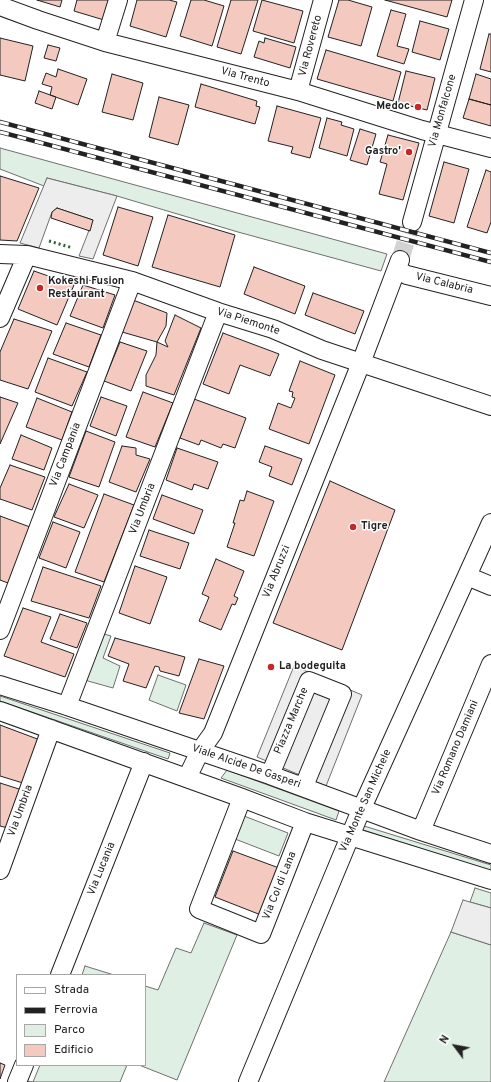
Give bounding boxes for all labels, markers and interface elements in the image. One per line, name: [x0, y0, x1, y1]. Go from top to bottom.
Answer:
street label: Via Rovereto: [296, 14, 326, 78]
street label: Via Trento: [219, 65, 271, 91]
street label: Via Monfalcone: [426, 73, 460, 149]
place label: Medoc: [376, 100, 410, 114]
marker: Medoc: [413, 102, 423, 112]
place label: Gastro': [365, 145, 401, 159]
marker: Gastro': [404, 147, 414, 157]
street label: Via Calabria: [414, 270, 474, 298]
place label: Kokeshi Fusion Restaurant: [48, 275, 124, 301]
marker: Kokeshi Fusion Restaurant: [35, 283, 45, 293]
street label: Via Piemonte: [215, 306, 281, 338]
street label: Via Campania: [48, 421, 84, 489]
street label: Via Umbria: [127, 481, 159, 537]
place label: Tigre: [361, 520, 388, 534]
marker: Tigre: [348, 522, 358, 532]
street label: Via Abruzzi: [260, 543, 294, 601]
place label: La bodeguita: [279, 660, 346, 674]
marker: La bodeguita: [266, 662, 276, 672]
street label: Piazza Marche: [272, 686, 312, 756]
street label: Via Romano Damiani: [430, 698, 482, 798]
street label: Viale Alcide De Gasperi: [190, 742, 302, 792]
street label: Via Monte San Michele: [337, 747, 395, 855]
street label: Via Umbria: [6, 783, 36, 839]
street label: Via Lucania: [85, 840, 119, 898]
street label: Via Col di Lana: [260, 850, 300, 922]
legend: [16, 974, 146, 1066]
text: Strada: [54, 982, 89, 998]
text: Ferrovia: [54, 1002, 97, 1018]
text: Parco: [54, 1022, 85, 1038]
north arrow: [435, 1026, 475, 1066]
text: N: [437, 1033, 453, 1047]
text: Edificio: [54, 1042, 93, 1058]

